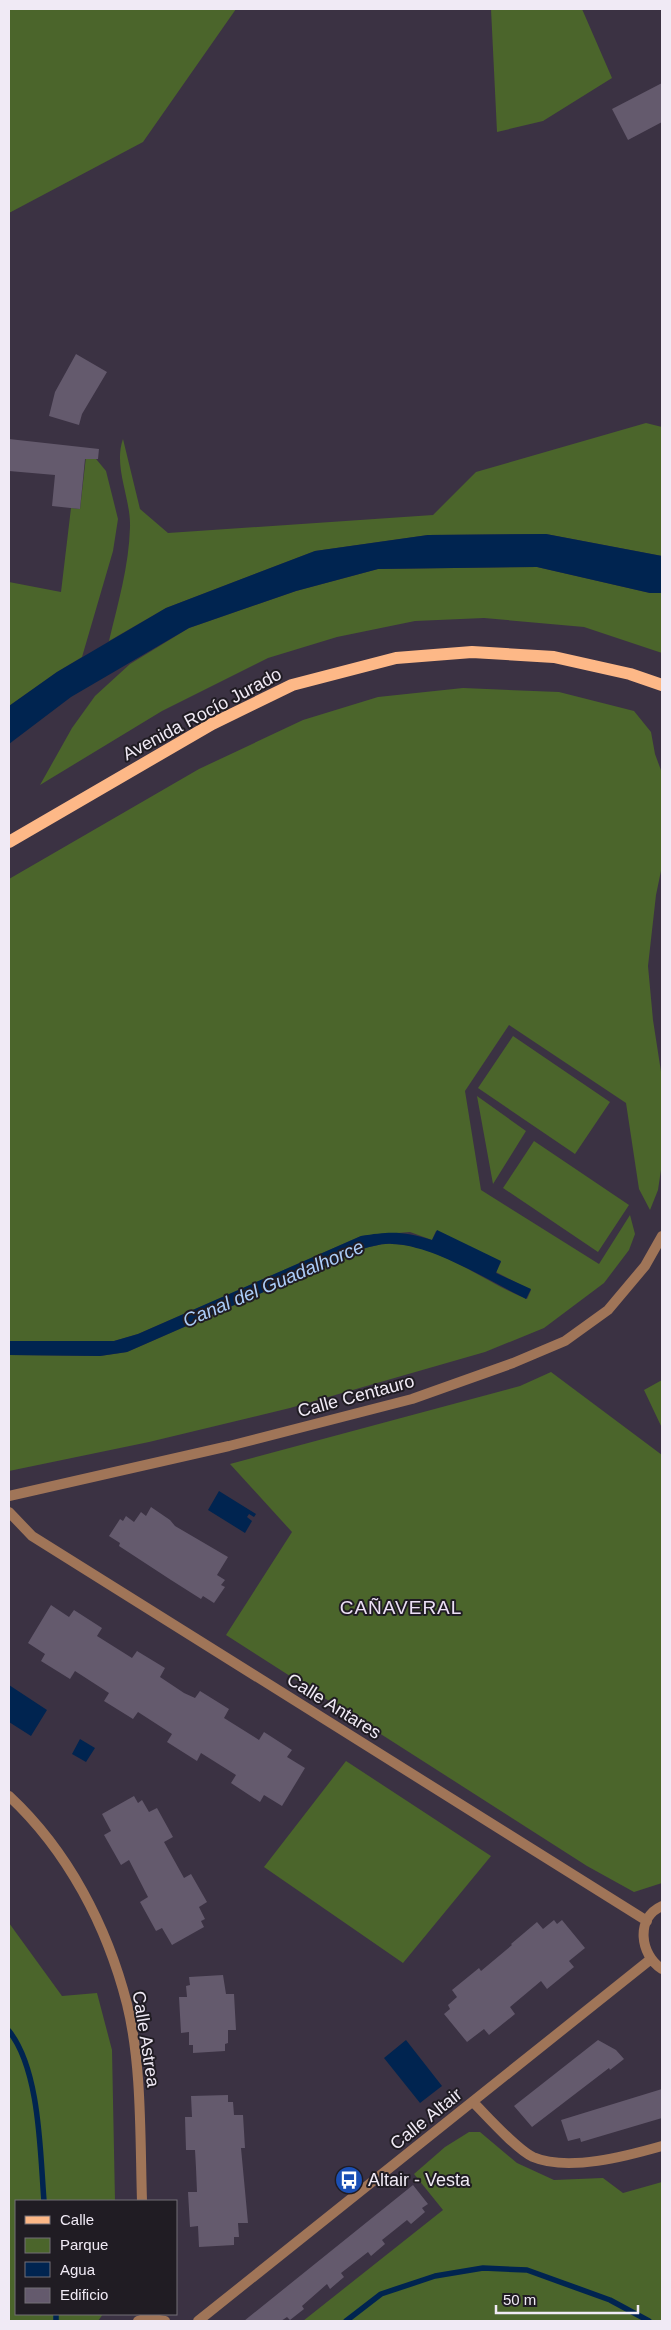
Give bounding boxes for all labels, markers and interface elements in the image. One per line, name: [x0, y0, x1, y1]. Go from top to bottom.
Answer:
street label: Avenida Rocío Jurado: [119, 664, 285, 764]
water label: Canal del Guadalhorce: [180, 1236, 367, 1331]
street label: Calle Centauro: [295, 1371, 417, 1421]
district label: CAÑAVERAL: [340, 1597, 462, 1618]
street label: Calle Antares: [283, 1669, 385, 1743]
street label: Calle Astrea: [129, 1990, 164, 2089]
street label: Calle Altair: [386, 2084, 466, 2154]
bus stop icon: Altair - Vesta: [334, 2165, 364, 2195]
place label: Altair - Vesta: [368, 2170, 471, 2190]
legend: [15, 2200, 178, 2315]
text: Calle: [60, 2211, 94, 2228]
text: Parque: [60, 2236, 108, 2253]
text: Agua: [60, 2261, 96, 2278]
scale bar: [496, 2282, 638, 2314]
text: Edificio: [60, 2286, 108, 2303]
text: 50 m: [503, 2291, 536, 2308]

